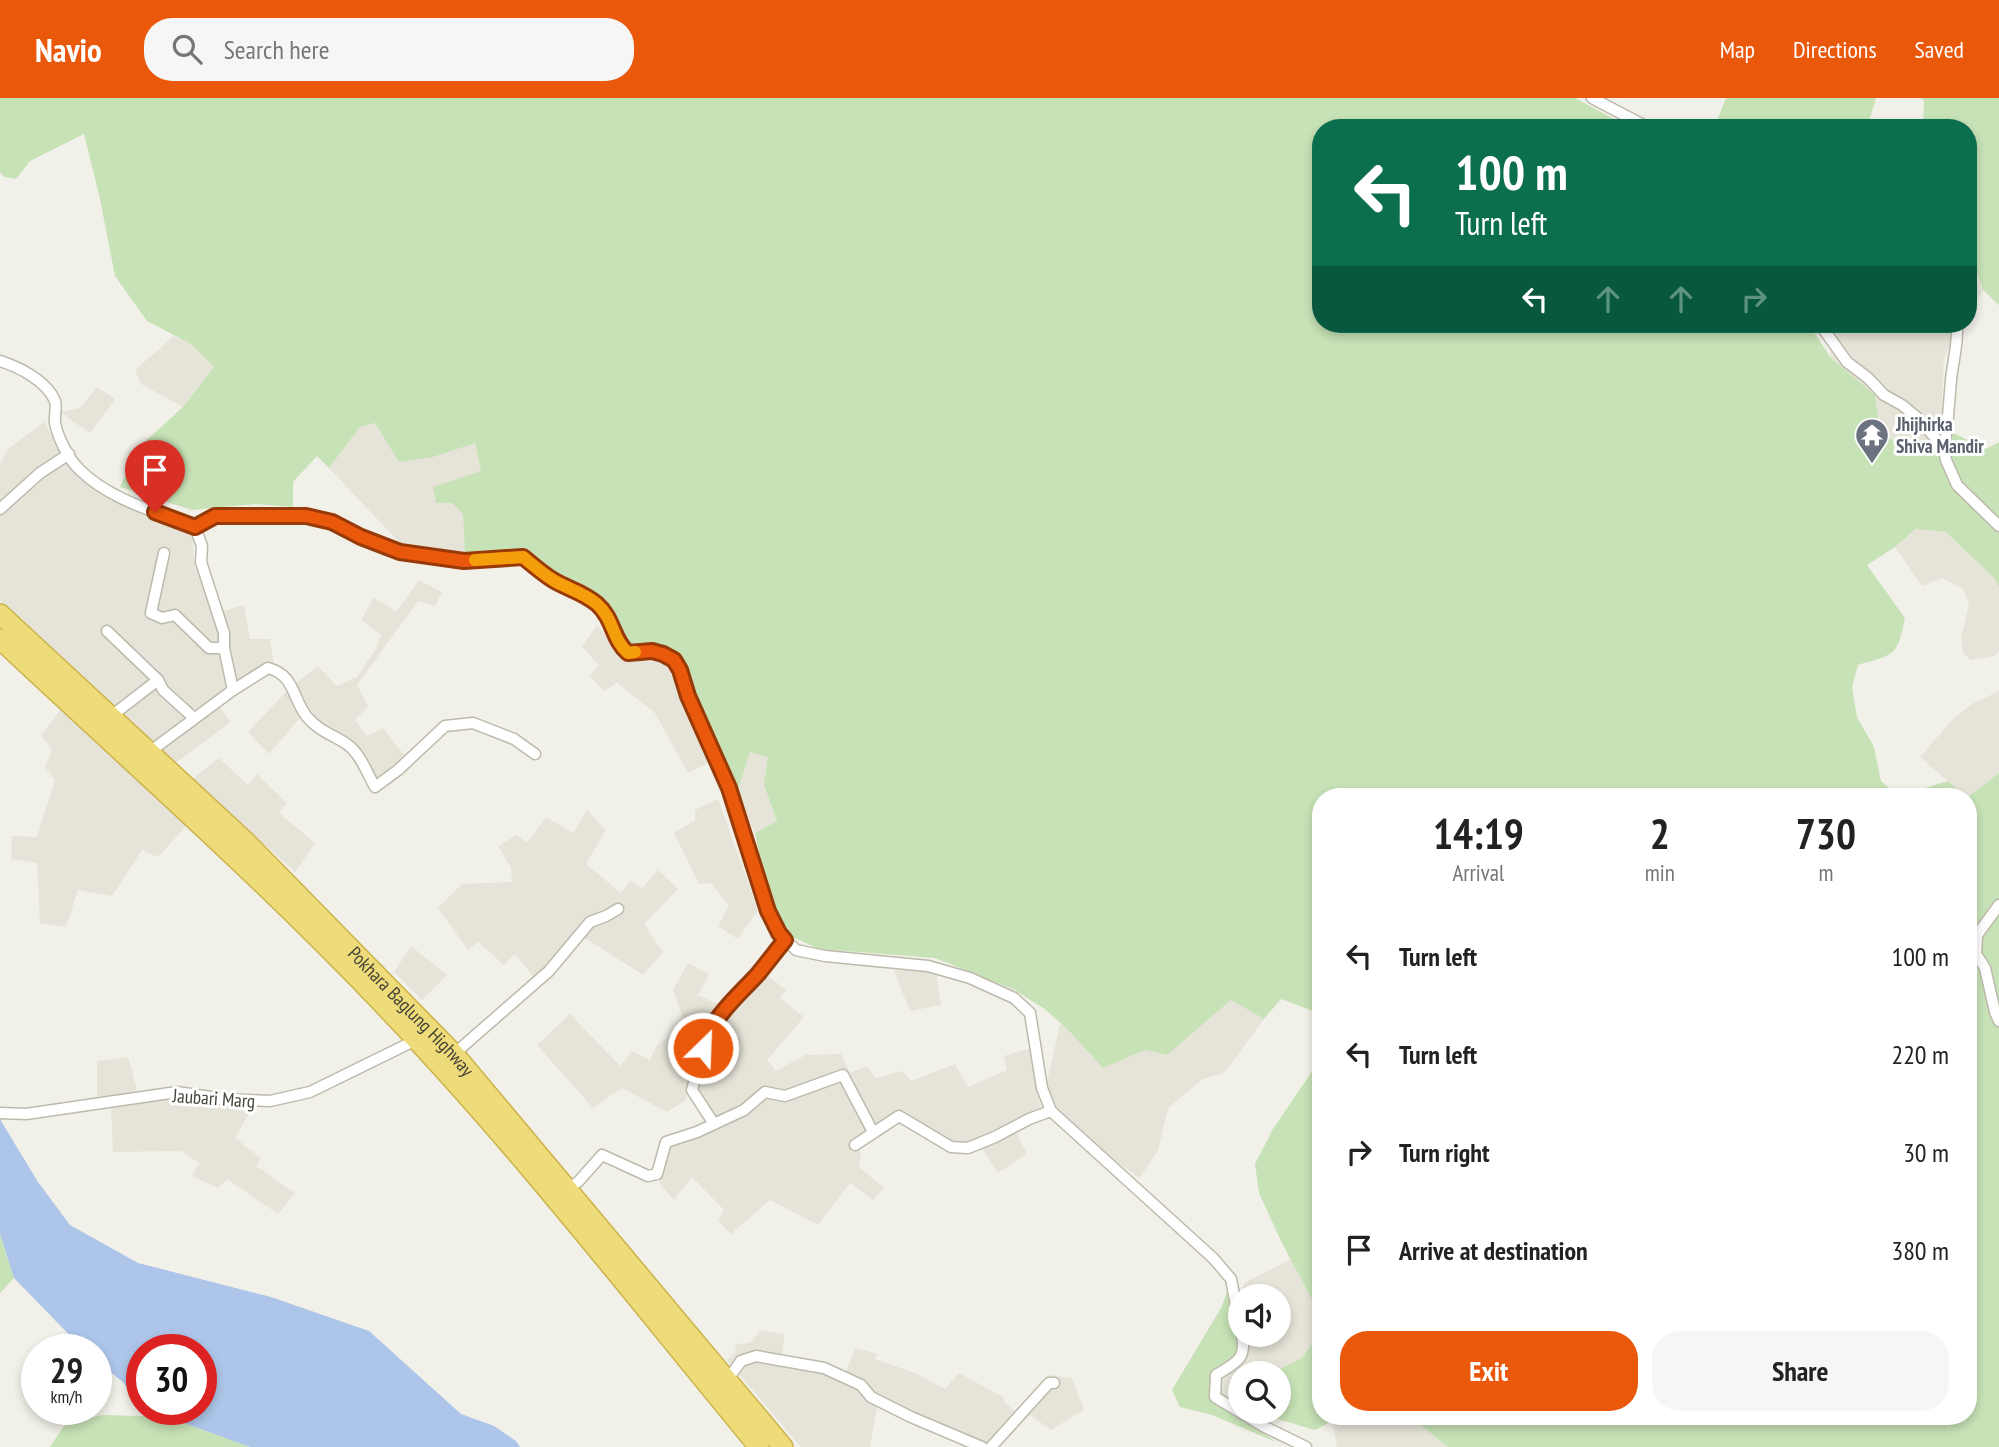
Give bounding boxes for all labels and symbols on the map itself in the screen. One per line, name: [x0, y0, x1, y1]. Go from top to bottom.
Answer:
place label: Jhijhirka Shiva Mandir: [1895, 412, 1984, 458]
temple icon: Jhijhirka Shiva Mandir: [1853, 416, 1891, 465]
pin: [125, 440, 185, 512]
street label: Pokhara Baglung Highway: [343, 941, 480, 1082]
position arrow: [666, 1011, 740, 1085]
street label: Jaubari Marg: [171, 1083, 256, 1113]
speed limit sign: 30: [126, 1334, 217, 1425]

